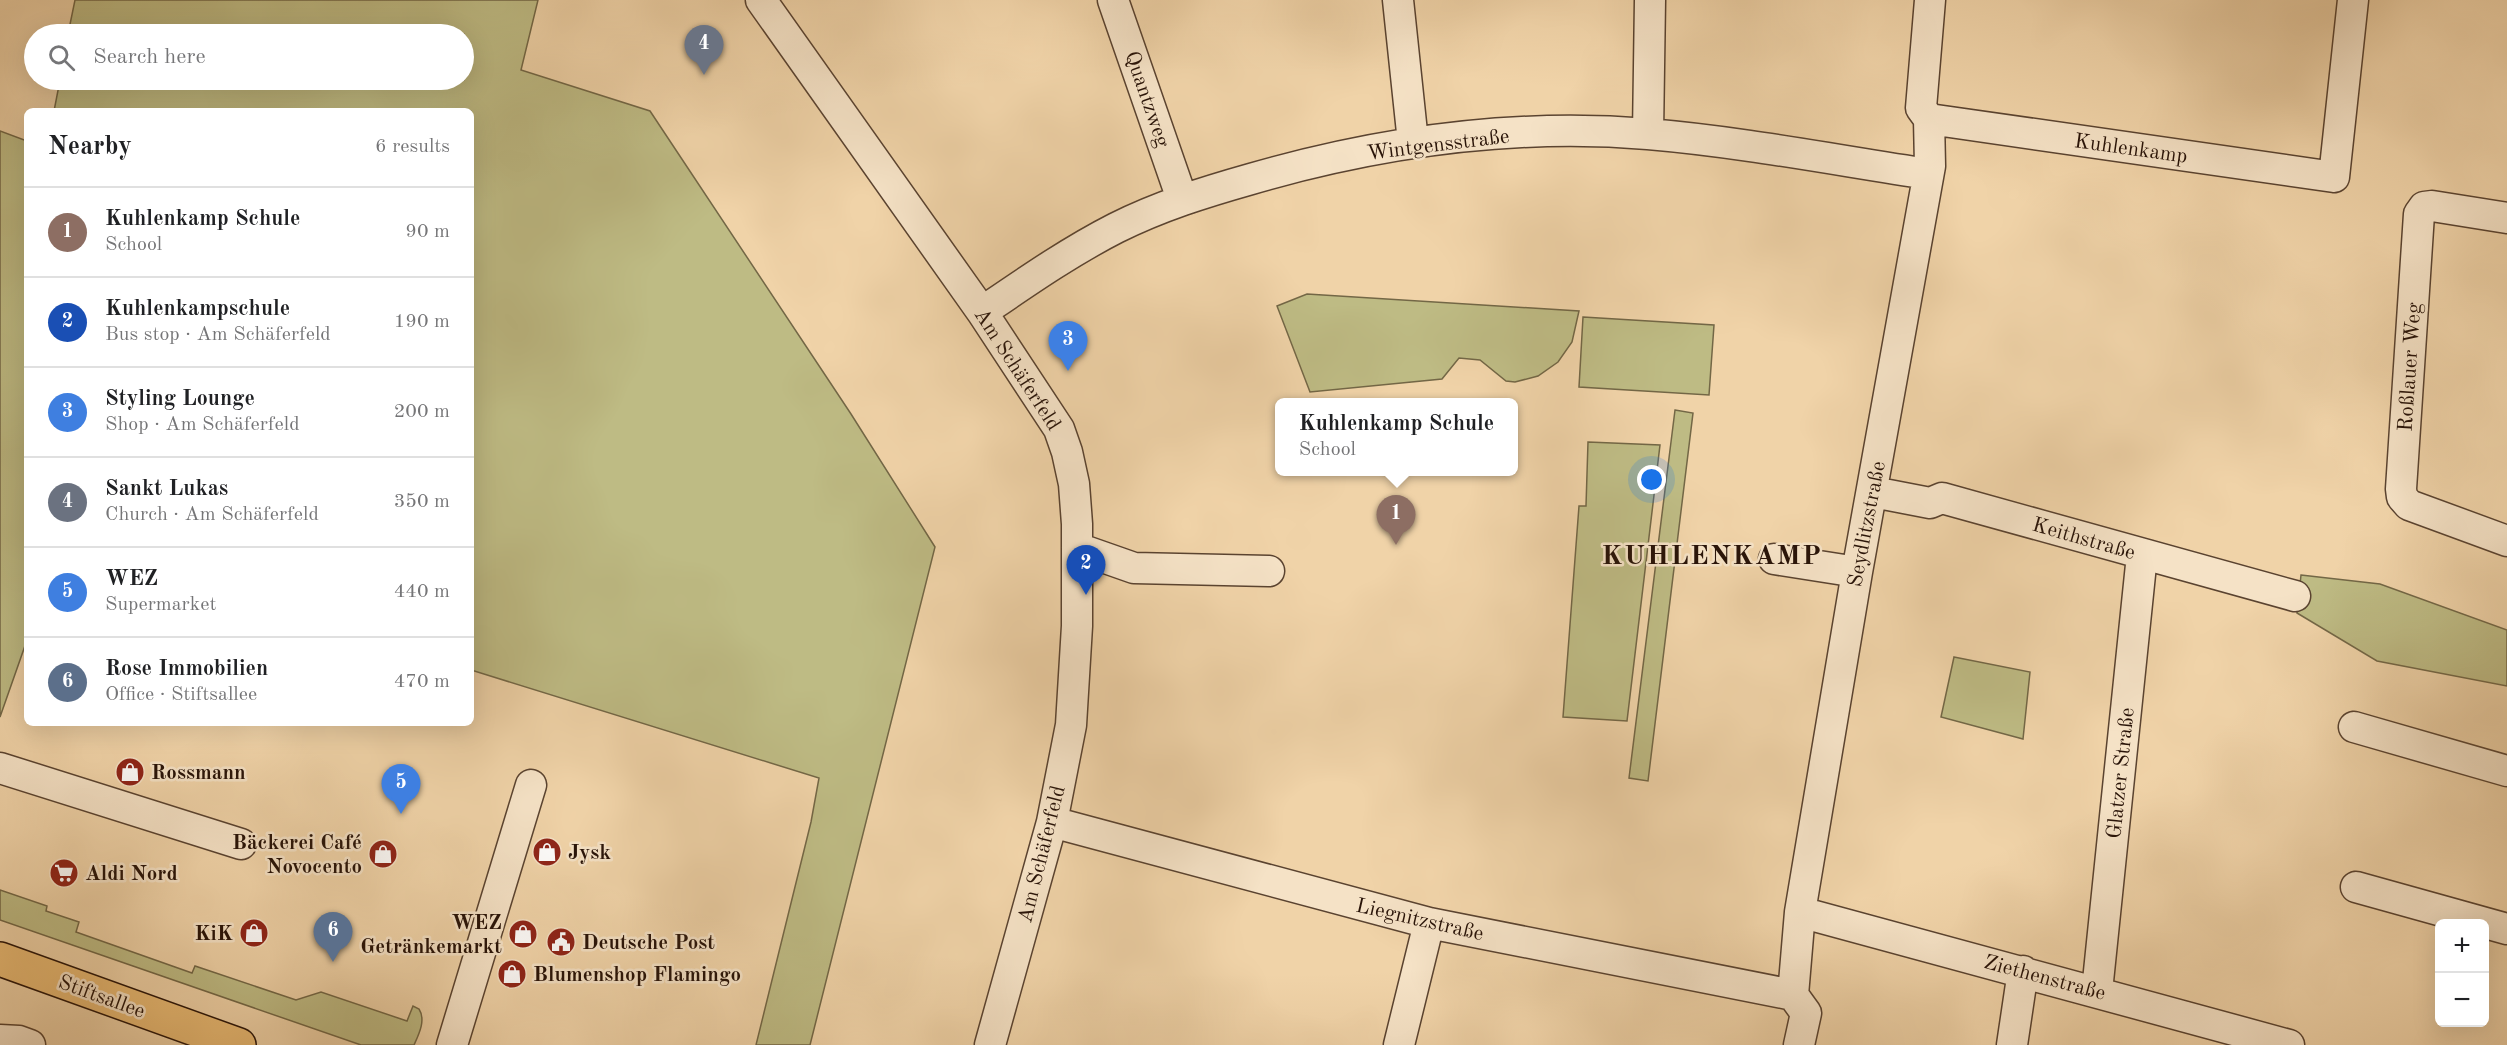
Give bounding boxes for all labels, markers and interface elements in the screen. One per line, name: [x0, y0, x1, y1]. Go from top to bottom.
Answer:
search box: [24, 24, 474, 90]
pin: 4: [684, 26, 724, 75]
icon: search: [45, 41, 78, 74]
text: Search here: [93, 46, 206, 68]
street label: Quantzweg: [1120, 49, 1173, 151]
street label: Wintgensstraße: [1366, 126, 1511, 165]
street label: Kuhlenkamp: [2073, 131, 2189, 168]
text: Nearby: [48, 134, 132, 160]
text: 6 results: [375, 137, 450, 157]
text: Kuhlenkamp Schule: [105, 208, 301, 230]
text: 1: [62, 222, 73, 242]
text: 90 m: [405, 222, 450, 242]
text: School: [105, 235, 162, 255]
text: Kuhlenkampschule: [105, 298, 290, 320]
street label: Roßlauer Weg: [2396, 301, 2426, 432]
street label: Am Schäferfeld: [970, 305, 1064, 435]
text: 2: [62, 312, 73, 332]
text: 190 m: [394, 312, 450, 332]
pin: 3: [1048, 322, 1088, 371]
text: Bus stop · Am Schäferfeld: [105, 325, 331, 345]
text: Styling Lounge: [105, 388, 255, 410]
popup: [1275, 398, 1518, 476]
text: 3: [62, 402, 73, 422]
text: 200 m: [394, 402, 450, 422]
text: Kuhlenkamp Schule: [1299, 413, 1494, 435]
text: Shop · Am Schäferfeld: [105, 415, 300, 435]
text: School: [1299, 440, 1356, 460]
street label: Seydlitzstraße: [1845, 460, 1890, 589]
your location: [1637, 465, 1666, 494]
text: Sankt Lukas: [105, 478, 228, 500]
text: 4: [62, 492, 73, 512]
text: 350 m: [394, 492, 450, 512]
pin: 1: [1376, 496, 1416, 545]
text: Church · Am Schäferfeld: [105, 505, 319, 525]
street label: Keithstraße: [2030, 515, 2137, 564]
district label: KUHLENKAMP: [1602, 543, 1822, 570]
pin: 2: [1066, 546, 1106, 595]
text: WEZ: [105, 568, 158, 590]
text: 5: [62, 582, 73, 602]
text: 440 m: [394, 582, 450, 602]
text: Supermarket: [105, 595, 216, 615]
text: Rose Immobilien: [105, 658, 268, 680]
text: 6: [62, 672, 73, 692]
text: 470 m: [394, 672, 450, 692]
text: Office · Stiftsallee: [105, 685, 257, 705]
street label: Glatzer Straße: [2104, 706, 2139, 840]
shop icon: Rossmann: [114, 756, 146, 788]
place label: Rossmann: [151, 763, 246, 784]
pin: 5: [382, 764, 420, 814]
street label: Am Schäferfeld: [1015, 783, 1070, 925]
place label: Bäckerei Café Novocento: [232, 833, 362, 878]
shop icon: Jysk: [531, 836, 563, 868]
shop icon: Bäckerei Café Novocento: [367, 838, 399, 870]
place label: Jysk: [568, 843, 611, 864]
supermarket icon: Aldi Nord: [48, 857, 80, 889]
place label: Aldi Nord: [85, 864, 178, 885]
street label: Liegnitzstraße: [1354, 896, 1486, 945]
pin: 6: [314, 912, 352, 962]
place label: WEZ Getränkemarkt: [360, 913, 502, 958]
shop icon: KiK: [238, 917, 270, 949]
shop icon: WEZ Getränkemarkt: [507, 918, 539, 950]
map controls: [2435, 919, 2489, 1027]
button: +: [2435, 919, 2489, 973]
place label: KiK: [194, 924, 233, 945]
public building icon: Deutsche Post: [545, 926, 577, 958]
place label: Deutsche Post: [582, 933, 715, 954]
street label: Ziethenstraße: [1982, 952, 2108, 1005]
shop icon: Blumenshop Flamingo: [496, 958, 528, 990]
place label: Blumenshop Flamingo: [533, 965, 741, 986]
street label: Stiftsallee: [55, 972, 148, 1023]
button: −: [2435, 973, 2489, 1027]

